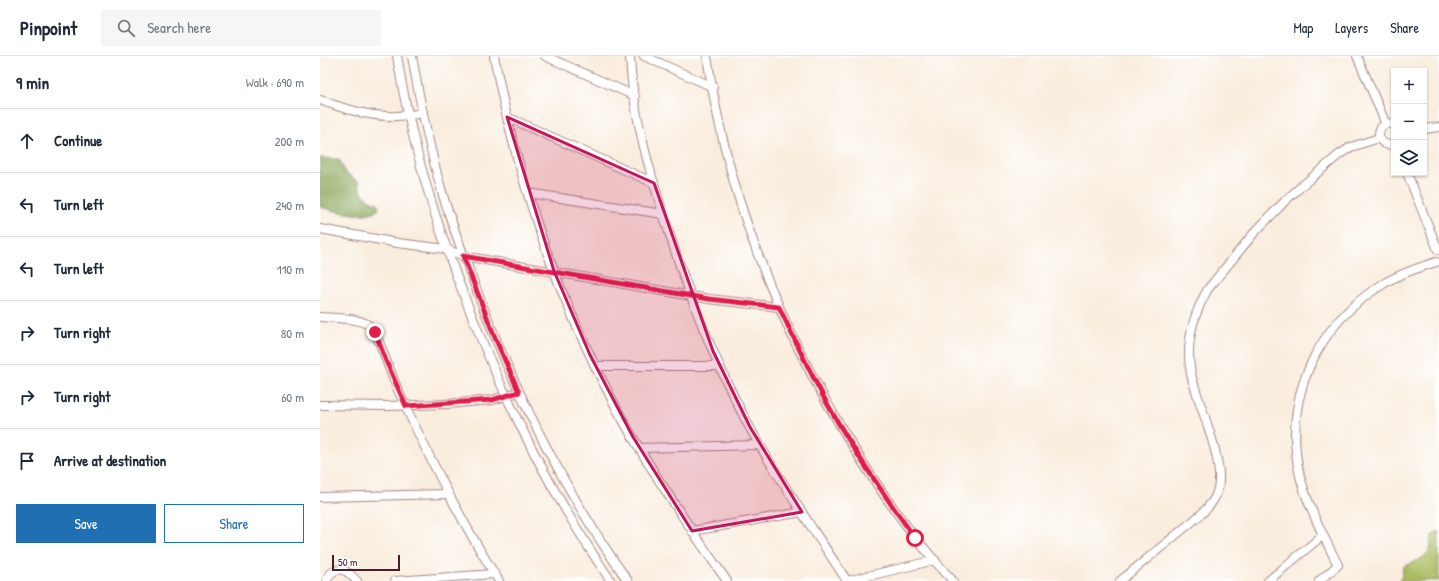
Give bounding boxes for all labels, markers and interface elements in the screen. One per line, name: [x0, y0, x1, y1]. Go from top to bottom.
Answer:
search box: [101, 10, 381, 46]
text: Pinpoint: [20, 15, 77, 41]
icon: search: [115, 17, 137, 39]
text: Search here: [147, 17, 211, 38]
text: Map: [1293, 18, 1313, 37]
text: Layers: [1335, 18, 1368, 37]
text: Share: [1390, 18, 1419, 37]
map controls: [1391, 68, 1427, 176]
button: +: [1391, 68, 1427, 104]
text: 9 min: [16, 71, 49, 94]
text: Walk · 690 m: [246, 73, 304, 91]
button: −: [1391, 104, 1427, 140]
icon: ahead: [16, 130, 38, 152]
text: Continue: [54, 130, 102, 151]
text: 200 m: [274, 132, 304, 150]
button: layers: [1391, 140, 1427, 176]
icon: left: [16, 194, 38, 216]
text: Turn left: [54, 194, 104, 215]
text: 240 m: [275, 196, 304, 214]
icon: left: [16, 258, 38, 280]
text: Turn left: [54, 258, 104, 279]
text: 110 m: [277, 260, 304, 278]
icon: right: [16, 322, 38, 344]
text: Turn right: [54, 322, 110, 343]
route end: [366, 323, 384, 341]
text: 80 m: [281, 324, 304, 342]
icon: right: [16, 386, 38, 408]
text: Turn right: [54, 386, 110, 407]
text: 60 m: [281, 388, 304, 406]
icon: arrive: [16, 450, 38, 472]
text: Arrive at destination: [54, 450, 166, 471]
button: Save: [16, 504, 156, 543]
button: Share: [164, 504, 304, 543]
route start: [906, 529, 924, 547]
scale bar: [332, 553, 400, 572]
text: 50 m: [338, 555, 358, 569]

